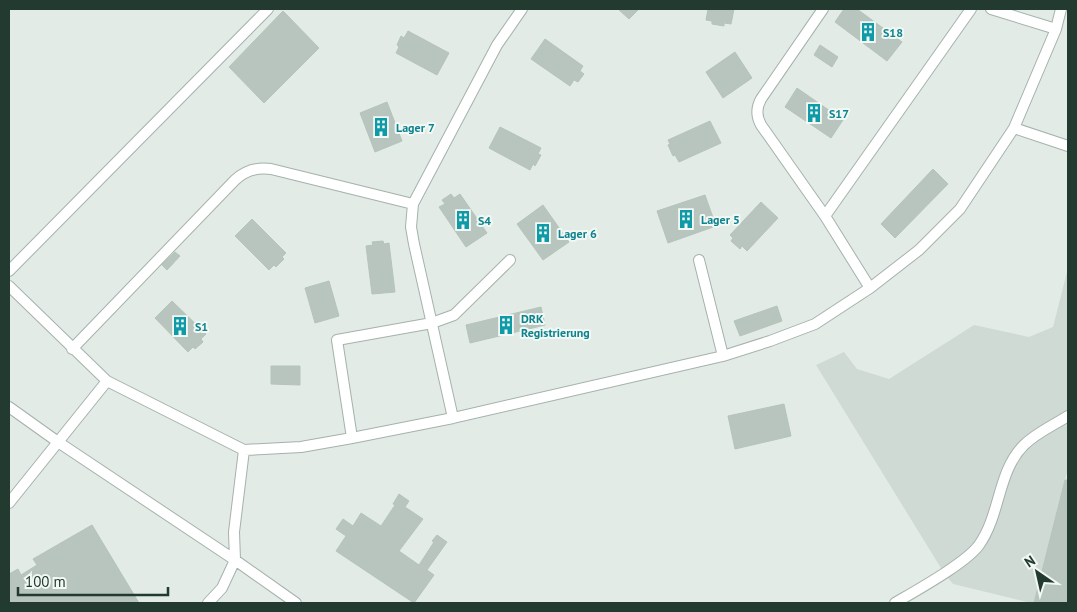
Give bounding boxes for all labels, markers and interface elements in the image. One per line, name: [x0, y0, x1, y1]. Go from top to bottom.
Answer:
building icon: S18: [857, 21, 879, 43]
place label: S18: [883, 25, 903, 40]
building icon: S17: [803, 102, 825, 124]
place label: S17: [829, 106, 849, 121]
building icon: Lager 7: [370, 116, 392, 138]
place label: Lager 7: [396, 120, 435, 135]
building icon: Lager 5: [675, 208, 697, 230]
building icon: S4: [452, 209, 474, 231]
place label: Lager 5: [701, 212, 740, 227]
place label: S4: [478, 213, 491, 228]
building icon: Lager 6: [532, 222, 554, 244]
place label: Lager 6: [558, 226, 597, 241]
place label: DRK Registrierung: [521, 311, 590, 340]
building icon: DRK Registrierung: [495, 314, 517, 336]
building icon: S1: [169, 315, 191, 337]
place label: S1: [195, 319, 208, 334]
north arrow: [1012, 547, 1062, 597]
text: N: [1021, 551, 1039, 571]
scale bar: [18, 564, 168, 596]
text: 100 m: [25, 572, 66, 591]

